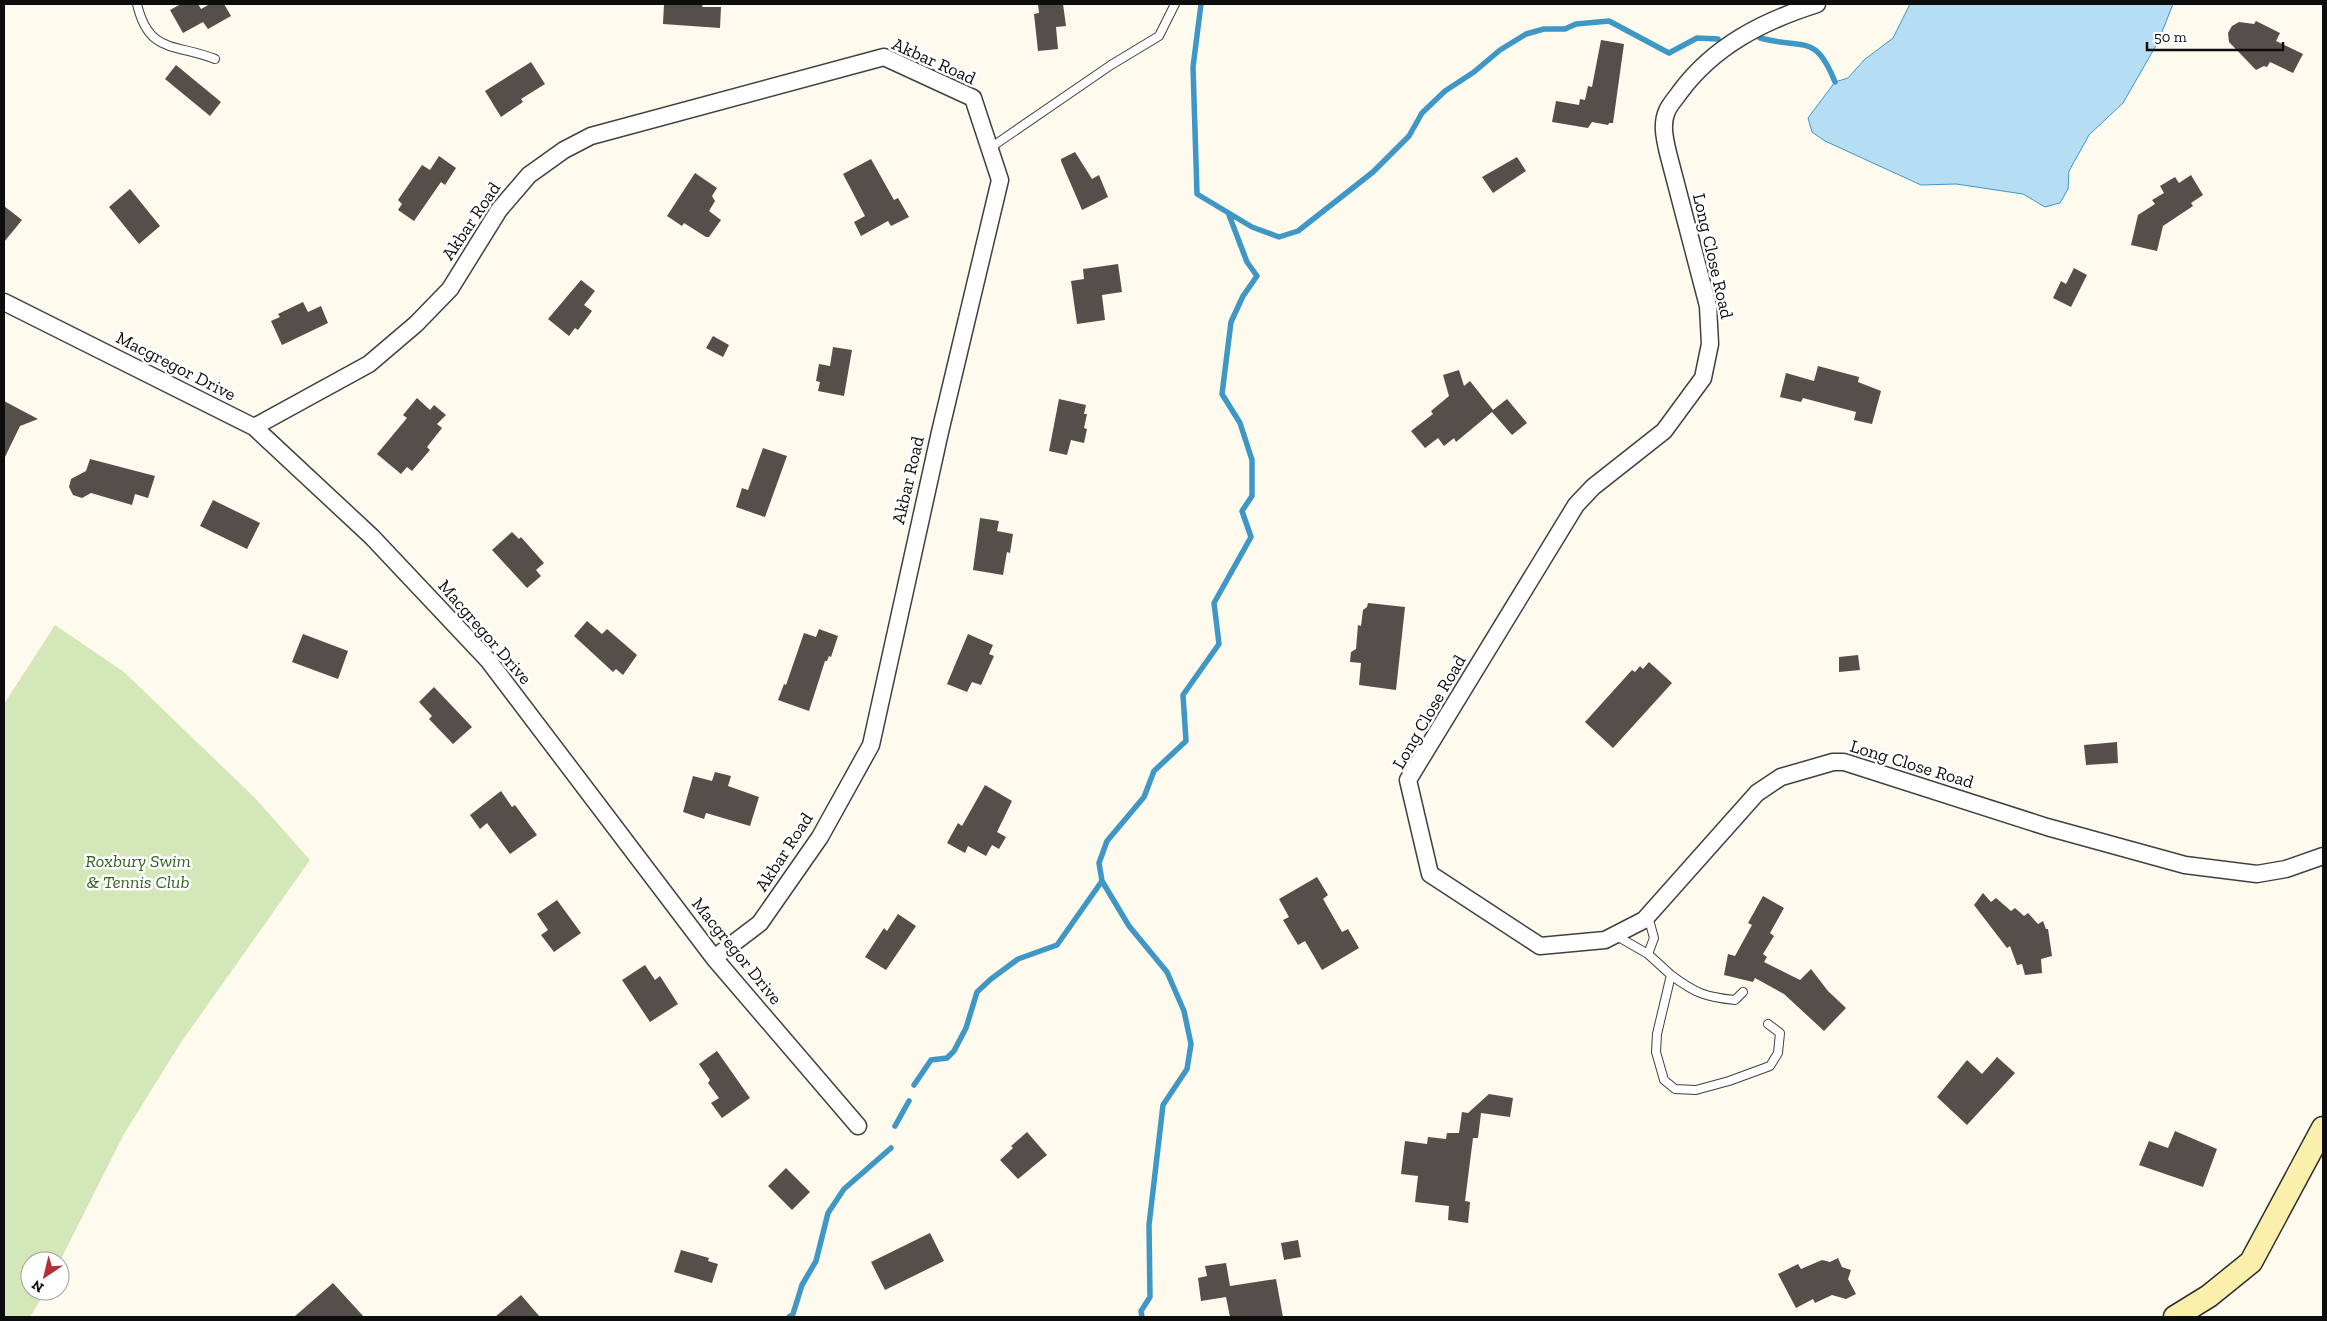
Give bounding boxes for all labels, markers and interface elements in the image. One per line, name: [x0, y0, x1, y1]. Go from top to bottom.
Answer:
scale bar: [2147, 20, 2283, 52]
text: 50 m: [2154, 28, 2187, 46]
street label: Akbar Road: [889, 33, 979, 89]
street label: Akbar Road: [437, 178, 505, 264]
street label: Long Close Road: [1688, 191, 1738, 321]
street label: Macgregor Drive: [112, 326, 240, 406]
street label: Akbar Road: [887, 434, 929, 526]
street label: Macgregor Drive: [434, 575, 536, 689]
street label: Long Close Road: [1387, 651, 1471, 773]
street label: Long Close Road: [1848, 735, 1977, 793]
street label: Akbar Road: [750, 808, 818, 895]
park label: Roxbury Swim & Tennis Club: [85, 850, 191, 893]
street label: Macgregor Drive: [687, 893, 787, 1009]
north arrow: [20, 1251, 70, 1301]
text: N: [28, 1276, 47, 1296]

